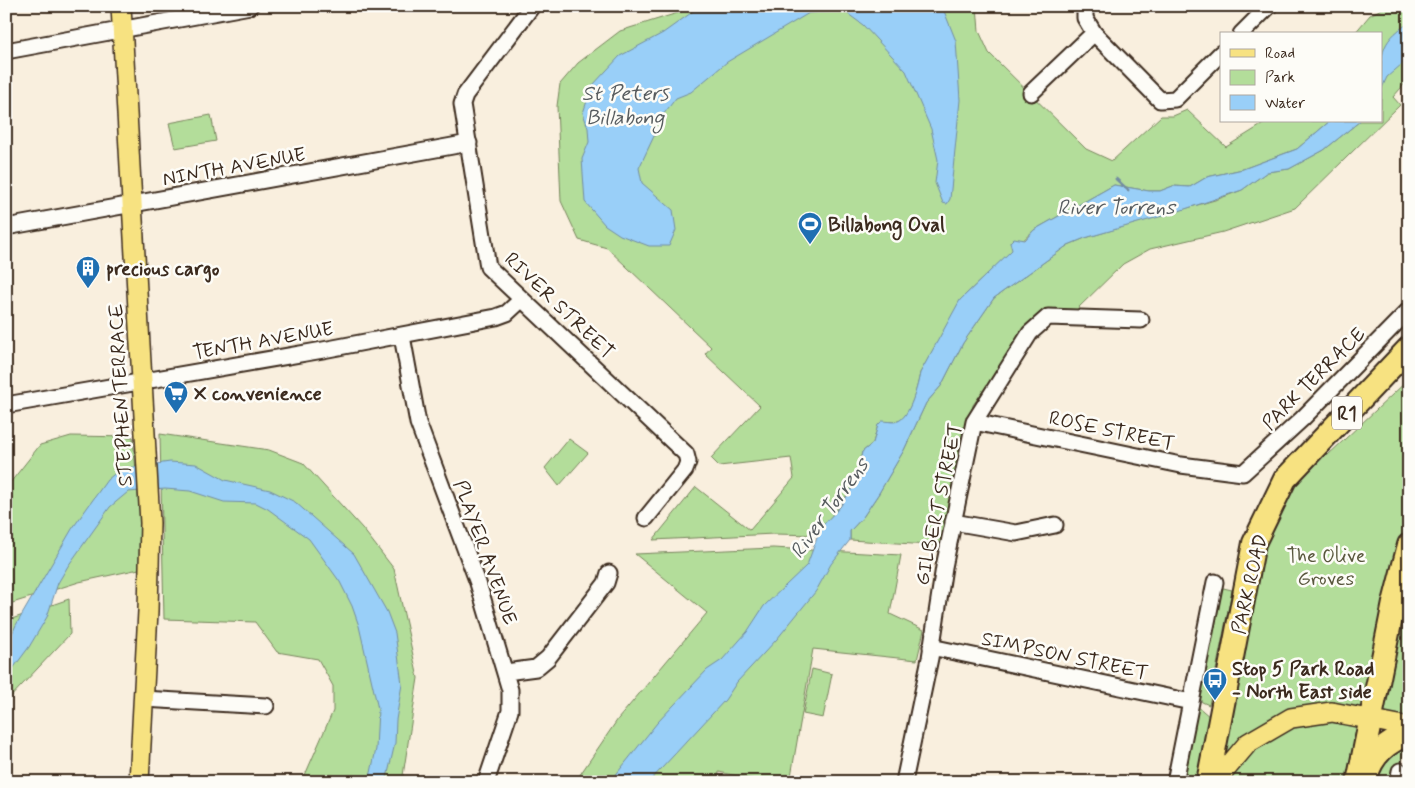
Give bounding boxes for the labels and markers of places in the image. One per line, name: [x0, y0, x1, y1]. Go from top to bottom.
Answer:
sports icon: Billabong Oval: [797, 211, 823, 245]
place label: Billabong Oval: [828, 212, 945, 241]
building icon: precious cargo: [75, 255, 101, 289]
place label: precious cargo: [106, 256, 220, 283]
supermarket icon: X convenience: [163, 380, 189, 414]
place label: X convenience: [194, 381, 322, 408]
place label: Stop 5 Park Road - North East side: [1232, 656, 1374, 706]
bus stop icon: Stop 5 Park Road - North East side: [1202, 667, 1228, 701]

